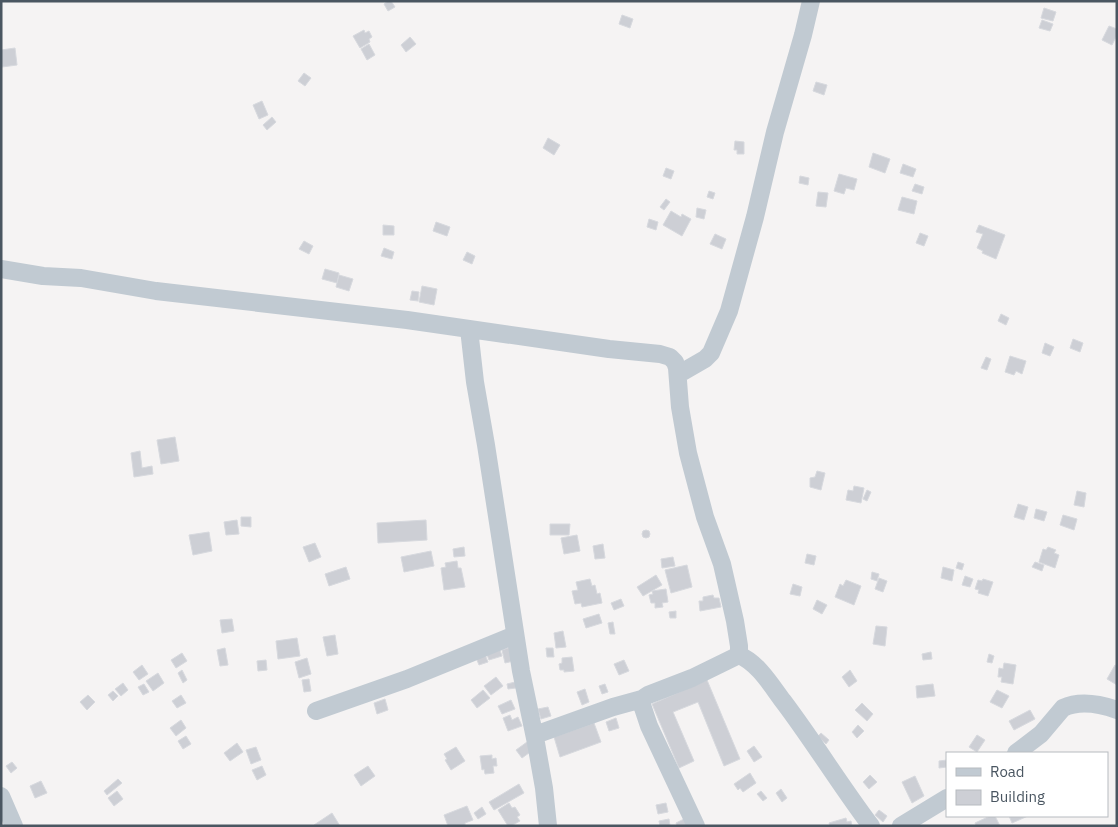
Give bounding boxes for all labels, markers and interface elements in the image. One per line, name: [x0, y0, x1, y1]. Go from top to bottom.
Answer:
legend: [946, 752, 1108, 817]
text: Road: [990, 762, 1025, 781]
text: Building: [990, 787, 1045, 806]

